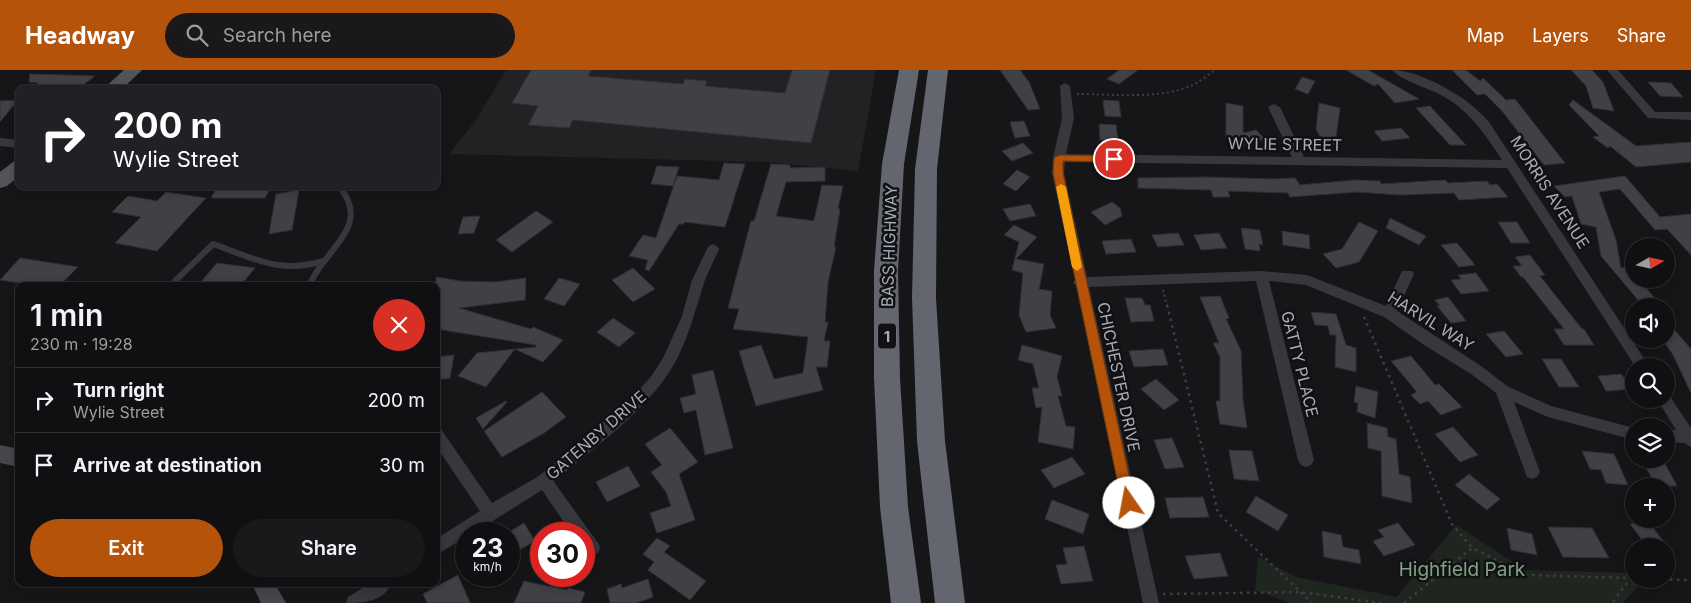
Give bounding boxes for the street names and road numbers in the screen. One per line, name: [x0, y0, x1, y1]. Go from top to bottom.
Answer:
street label: MORRIS AVENUE: [1506, 132, 1594, 252]
street label: WYLIE STREET: [1228, 133, 1342, 155]
street label: BASS HIGHWAY: [877, 184, 901, 307]
street label: HARVIL WAY: [1384, 287, 1478, 355]
street label: CHICHESTER DRIVE: [1093, 300, 1145, 454]
street label: GATTY PLACE: [1277, 309, 1323, 419]
road number: 1: [878, 324, 896, 348]
street label: GATENBY DRIVE: [542, 386, 650, 484]

